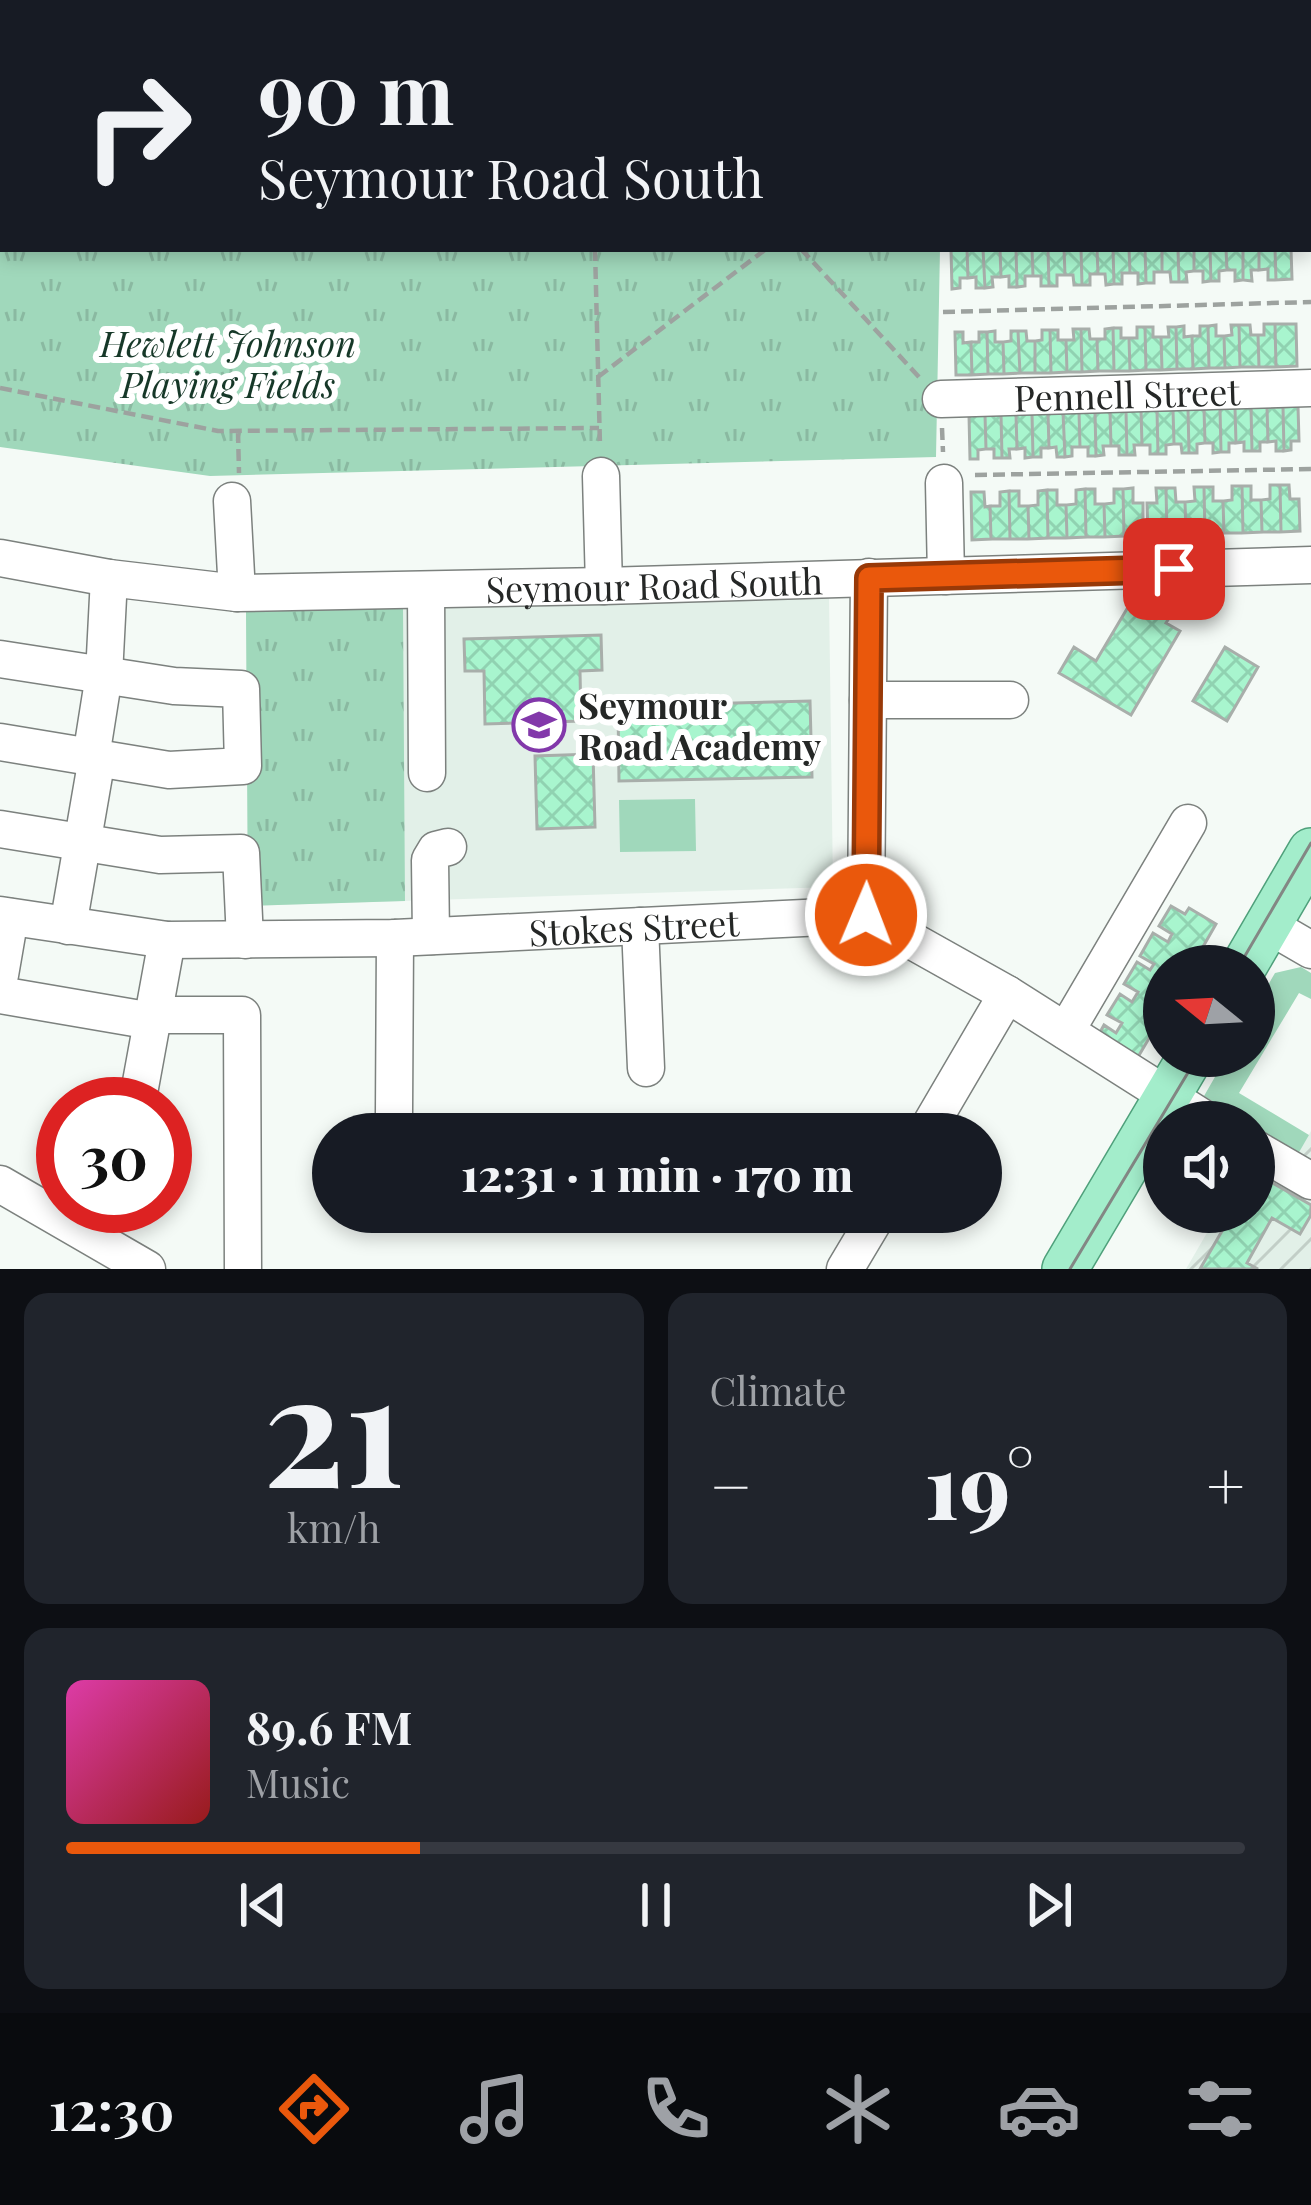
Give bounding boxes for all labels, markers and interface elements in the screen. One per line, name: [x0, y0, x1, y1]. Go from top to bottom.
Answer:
text: 90 m: [258, 34, 454, 146]
icon: right: [60, 48, 216, 204]
text: Seymour Road South: [258, 141, 764, 213]
park label: Hewlett Johnson Playing Fields: [98, 318, 356, 407]
street label: Pennell Street: [1013, 366, 1242, 421]
pin: [1123, 518, 1225, 620]
icon: arrive: [1141, 536, 1207, 602]
street label: Seymour Road South: [485, 556, 823, 612]
place label: Seymour Road Academy: [578, 680, 822, 769]
school or university icon: Seymour Road Academy: [511, 697, 567, 753]
position arrow: [803, 852, 929, 978]
street label: Stokes Street: [528, 897, 741, 955]
north arrow: [1143, 945, 1275, 1077]
map controls: [1143, 945, 1275, 1233]
speed limit sign: 30: [36, 1077, 192, 1233]
button: sound: [1143, 1101, 1275, 1233]
text: 12:31 · 1 min · 170 m: [461, 1143, 853, 1203]
text: 21: [263, 1319, 404, 1527]
text: Climate: [710, 1364, 847, 1416]
text: 19°: [924, 1423, 1034, 1543]
text: −: [710, 1440, 752, 1528]
text: +: [1206, 1440, 1245, 1528]
text: km/h: [287, 1501, 381, 1553]
text: 89.6 FM: [246, 1696, 412, 1756]
text: Music: [246, 1756, 350, 1808]
icon: previous: [230, 1872, 296, 1938]
icon: pause: [623, 1872, 689, 1938]
icon: next: [1016, 1872, 1082, 1938]
icon: directions: [272, 2067, 356, 2151]
icon: music: [453, 2067, 537, 2151]
icon: phone: [634, 2067, 718, 2151]
icon: climate: [816, 2067, 900, 2151]
icon: car: [997, 2067, 1081, 2151]
icon: filters: [1178, 2067, 1262, 2151]
text: 12:30: [49, 2073, 174, 2145]

